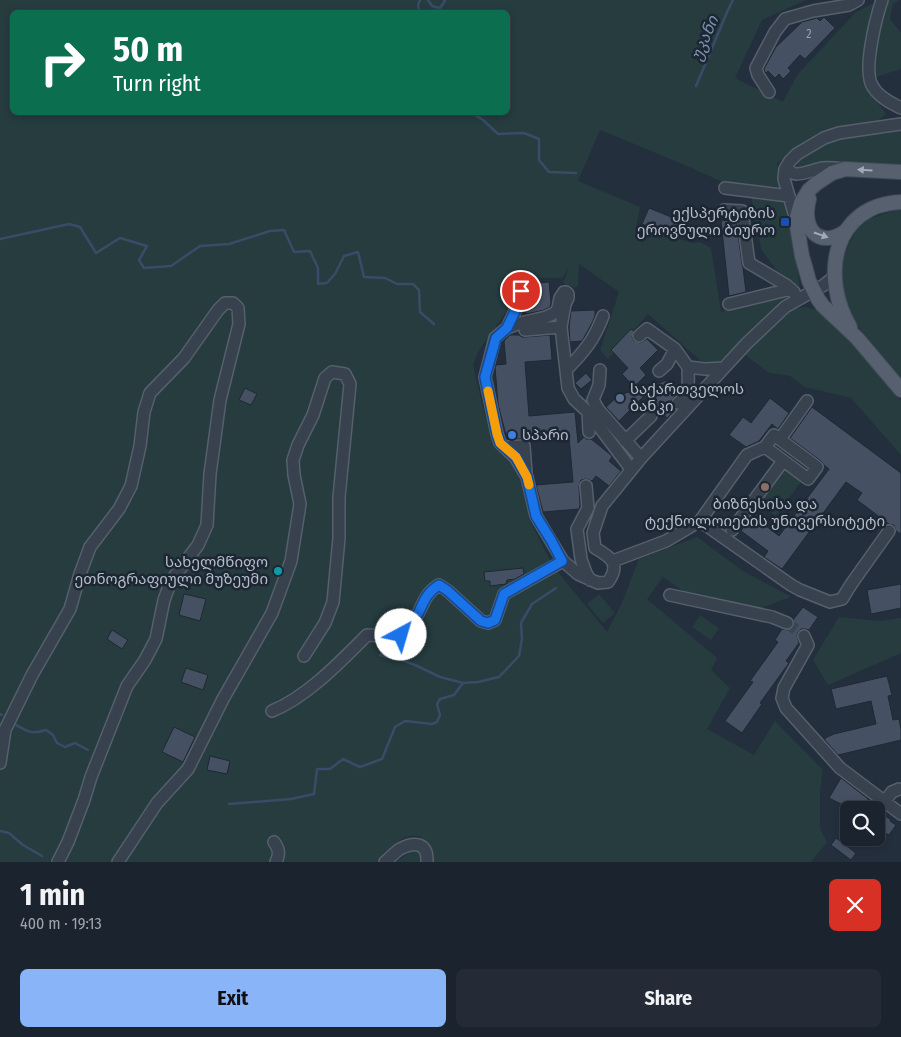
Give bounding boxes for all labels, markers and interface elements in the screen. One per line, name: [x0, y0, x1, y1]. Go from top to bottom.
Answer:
water label: უკანი: [687, 12, 723, 63]
house number: 2: [806, 27, 812, 41]
text: 50 m: [113, 28, 183, 70]
icon: right: [30, 30, 95, 95]
text: Turn right: [113, 70, 201, 97]
one-way arrow: [857, 166, 873, 174]
place label: ექსპერტიზის ეროვნული ბიურო: [637, 204, 775, 239]
marker: ექსპერტიზის ეროვნული ბიურო: [779, 216, 791, 228]
one-way arrow: [814, 231, 829, 239]
pin: [500, 270, 542, 312]
icon: arrive: [507, 277, 535, 305]
place label: საქართველოს ბანკი: [630, 380, 744, 415]
marker: საქართველოს ბანკი: [614, 392, 626, 404]
place label: სპარი: [522, 426, 569, 444]
marker: სპარი: [506, 429, 518, 441]
marker: ბიზნესისა და ტექნოლოიების უნივერსიტეტი: [759, 481, 771, 493]
place label: ბიზნესისა და ტექნოლოიების უნივერსიტეტი: [645, 495, 885, 530]
place label: სახელმწიფო ეთნოგრაფიული მუზეუმი: [75, 553, 268, 588]
marker: სახელმწიფო ეთნოგრაფიული მუზეუმი: [272, 565, 284, 577]
position arrow: [374, 608, 426, 660]
map controls: [840, 801, 885, 846]
button: search: [840, 801, 885, 846]
text: 1 min: [20, 877, 85, 913]
button: close: [829, 879, 881, 931]
text: 400 m · 19:13: [20, 914, 102, 933]
button: Exit: [20, 969, 446, 1027]
button: Share: [456, 969, 881, 1027]

